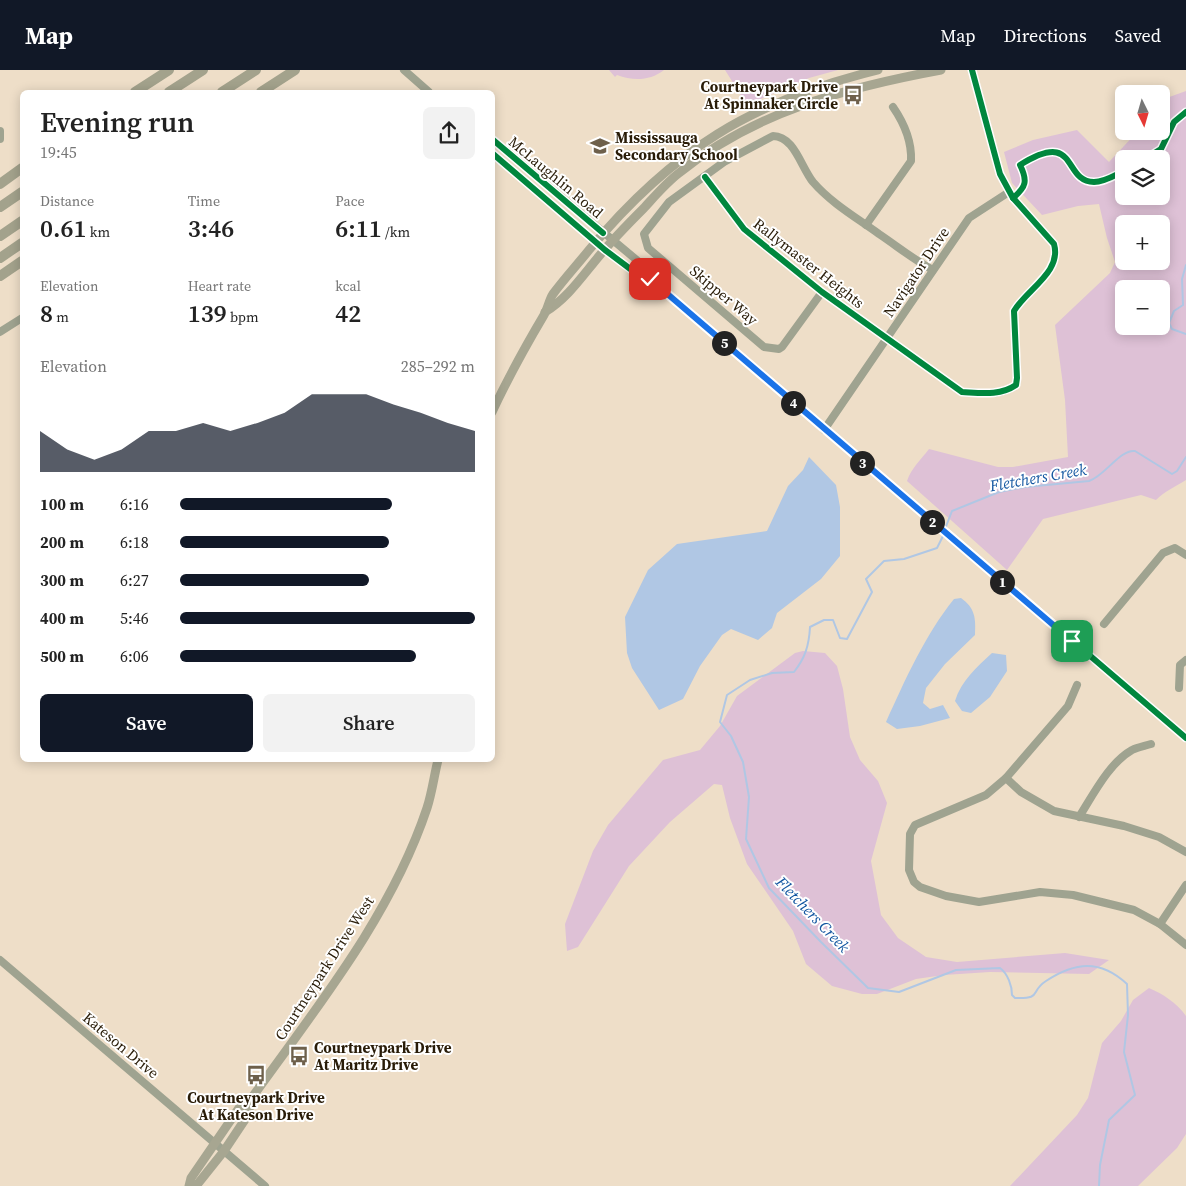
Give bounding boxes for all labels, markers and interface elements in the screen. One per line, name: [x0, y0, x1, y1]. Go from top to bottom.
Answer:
text: Map: [25, 19, 73, 52]
text: Map: [940, 23, 976, 48]
text: Directions: [1004, 23, 1087, 48]
text: Saved: [1115, 23, 1161, 48]
place label: Courtneypark Drive At Spinnaker Circle: [700, 76, 838, 114]
bus stop icon: Courtneypark Drive At Spinnaker Circle: [842, 84, 864, 106]
north arrow: [1115, 85, 1170, 140]
map controls: [1115, 85, 1170, 335]
text: Evening run: [40, 103, 194, 141]
button: share: [423, 107, 475, 159]
place label: Mississauga Secondary School: [615, 127, 738, 165]
street label: McLaughlin Road: [504, 131, 608, 223]
school or university icon: Mississauga Secondary School: [589, 135, 611, 157]
text: 19:45: [40, 141, 77, 163]
button: layers: [1115, 150, 1170, 205]
text: Distance: [40, 191, 94, 211]
text: Time: [188, 191, 220, 211]
text: Pace: [335, 191, 365, 211]
text: 0.61: [40, 211, 87, 245]
text: 3:46: [188, 211, 234, 245]
text: 6:11: [335, 211, 382, 245]
street label: Rallymaster Heights: [749, 213, 869, 313]
button: +: [1115, 215, 1170, 270]
text: km: [87, 222, 110, 242]
text: /km: [382, 222, 410, 242]
street label: Navigator Drive: [878, 223, 954, 321]
pin: [629, 258, 671, 300]
street label: Skipper Way: [685, 260, 763, 330]
icon: check: [636, 265, 664, 293]
text: Elevation: [40, 276, 98, 296]
text: Heart rate: [188, 276, 251, 296]
text: kcal: [335, 276, 361, 296]
button: −: [1115, 280, 1170, 335]
text: 8: [40, 296, 53, 330]
text: 139: [188, 296, 227, 330]
text: 42: [335, 296, 361, 330]
text: m: [53, 307, 69, 327]
text: bpm: [227, 307, 259, 327]
pin: 5: [712, 330, 736, 356]
text: 5: [721, 333, 728, 353]
text: Elevation: [40, 355, 107, 377]
text: 285–292 m: [401, 355, 475, 377]
pin: 4: [780, 390, 806, 416]
text: 4: [790, 393, 797, 413]
pin: 3: [850, 450, 874, 476]
text: 3: [859, 453, 866, 473]
water label: Fletchers Creek: [987, 458, 1089, 497]
text: 100 m: [40, 493, 84, 515]
text: 6:16: [120, 493, 149, 515]
pin: 2: [920, 510, 944, 534]
text: 2: [929, 512, 936, 532]
text: 200 m: [40, 531, 84, 553]
text: 6:18: [120, 531, 149, 553]
text: 300 m: [40, 569, 84, 591]
text: 6:27: [120, 569, 149, 591]
pin: 1: [990, 570, 1014, 594]
text: 1: [999, 572, 1006, 592]
text: 400 m: [40, 607, 84, 629]
text: 5:46: [120, 607, 149, 629]
pin: [1051, 620, 1093, 662]
icon: arrive: [1058, 627, 1086, 655]
text: 500 m: [40, 645, 84, 667]
text: 6:06: [120, 645, 149, 667]
button: Save: [40, 694, 253, 752]
button: Share: [263, 694, 475, 752]
water label: Fletchers Creek: [770, 870, 855, 957]
street label: Courtneypark Drive West: [269, 892, 379, 1044]
street label: Kateson Drive: [78, 1007, 164, 1083]
place label: Courtneypark Drive At Maritz Drive: [314, 1037, 452, 1075]
bus stop icon: Courtneypark Drive At Maritz Drive: [288, 1045, 310, 1067]
bus stop icon: Courtneypark Drive At Kateson Drive: [245, 1064, 267, 1086]
place label: Courtneypark Drive At Kateson Drive: [187, 1087, 325, 1125]

